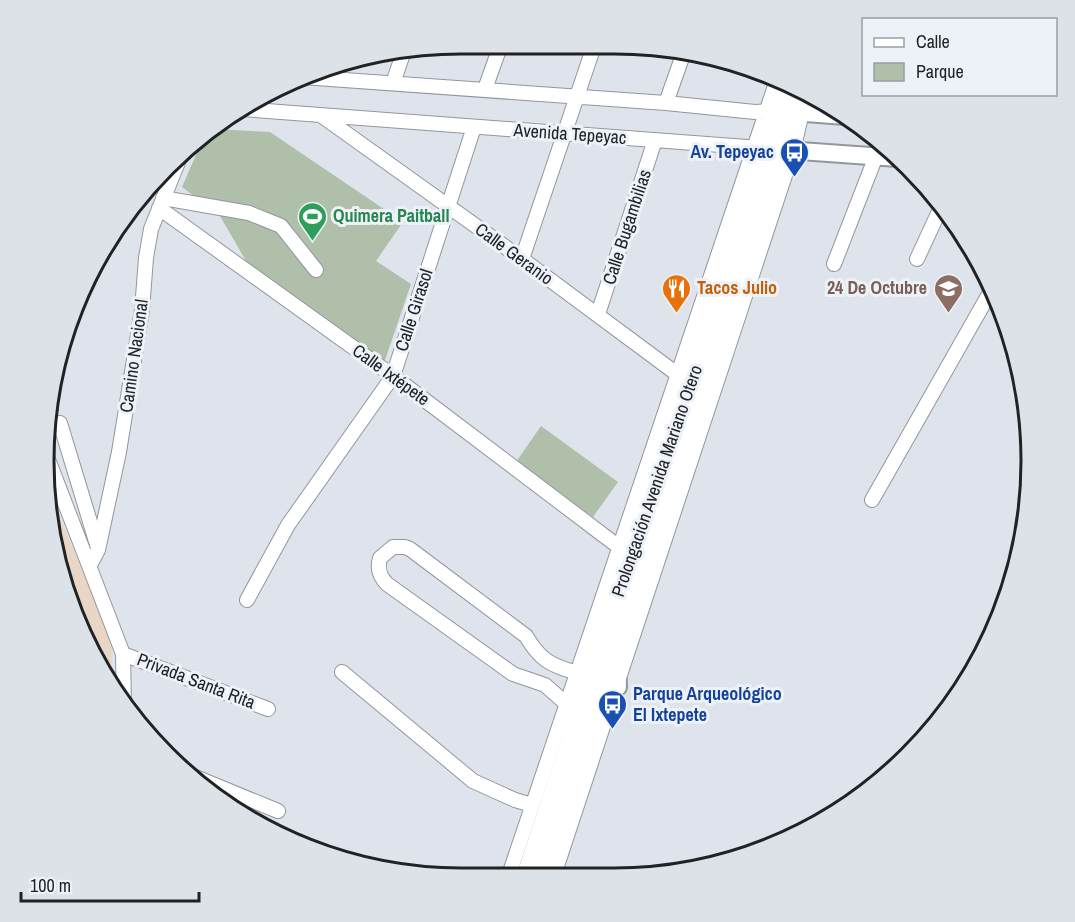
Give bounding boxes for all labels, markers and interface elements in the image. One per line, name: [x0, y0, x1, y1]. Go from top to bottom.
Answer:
legend: [862, 18, 1057, 96]
text: Calle: [916, 29, 950, 54]
text: Parque: [916, 59, 964, 84]
street label: Avenida Tepeyac: [512, 117, 627, 150]
bus stop icon: Av. Tepeyac: [779, 136, 811, 178]
place label: Av. Tepeyac: [691, 139, 774, 164]
street label: Calle Bugambilias: [596, 166, 657, 288]
sports icon: Quimera Paitball: [296, 200, 328, 242]
place label: Quimera Paitball: [333, 203, 450, 228]
street label: Calle Geranio: [470, 217, 558, 290]
street label: Calle Girasol: [388, 265, 439, 354]
restaurant icon: Tacos Julio: [660, 272, 692, 314]
school or university icon: 24 De Octubre: [932, 272, 964, 314]
place label: Tacos Julio: [697, 275, 777, 300]
place label: 24 De Octubre: [827, 275, 927, 300]
street label: Camino Nacional: [113, 298, 154, 414]
street label: Calle Ixtépete: [347, 338, 435, 411]
street label: Prolongación Avenida Mariano Otero: [605, 362, 708, 600]
street label: Privada Santa Rita: [133, 647, 259, 715]
place label: Parque Arqueológico El Ixtepete: [633, 681, 782, 727]
bus stop icon: Parque Arqueológico El Ixtepete: [596, 688, 628, 730]
scale bar: [21, 865, 200, 903]
text: 100 m: [30, 873, 71, 898]

